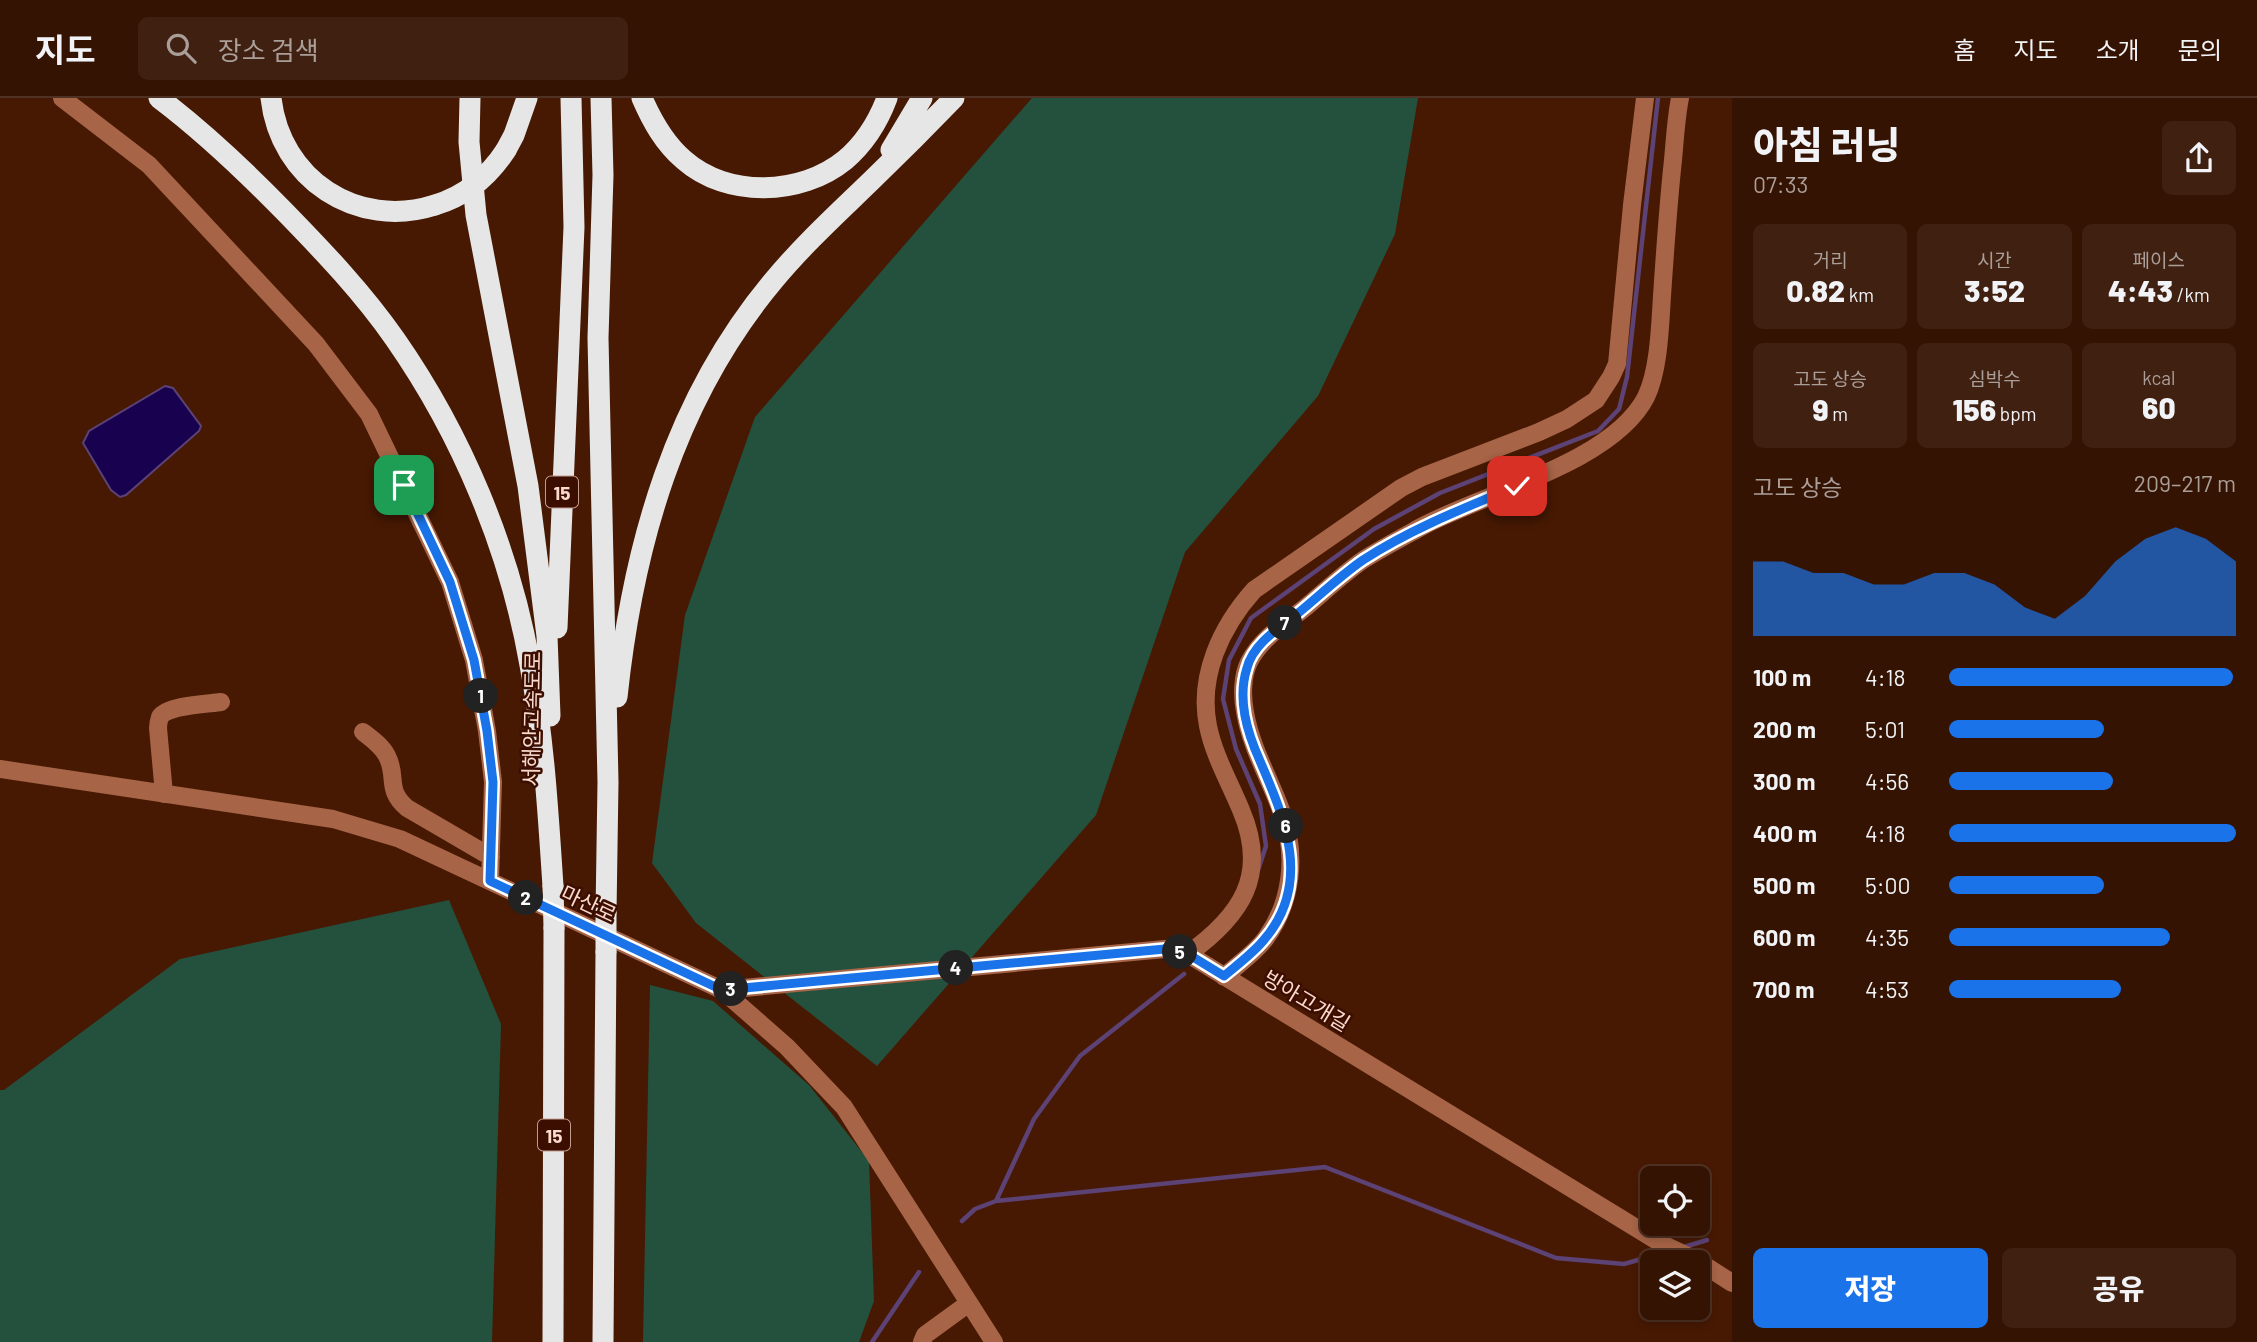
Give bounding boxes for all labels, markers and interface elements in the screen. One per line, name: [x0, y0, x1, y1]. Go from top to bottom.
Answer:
search box: [138, 17, 628, 80]
text: 지도: [35, 29, 96, 69]
icon: search: [162, 29, 200, 67]
text: 장소 검색: [218, 34, 319, 65]
text: 홈: [1953, 35, 1975, 64]
text: 지도: [2013, 35, 2058, 64]
text: 소개: [2096, 35, 2140, 64]
text: 문의: [2178, 35, 2222, 64]
text: 아침 러닝: [1753, 121, 1900, 167]
button: share: [2162, 121, 2236, 195]
text: 07:33: [1753, 170, 1808, 198]
text: 거리: [1813, 248, 1848, 271]
text: 시간: [1977, 248, 2012, 271]
text: 페이스: [2133, 248, 2185, 271]
text: 0.82: [1786, 272, 1845, 308]
text: 3:52: [1964, 272, 2025, 308]
text: 4:43: [2108, 272, 2173, 308]
text: km: [1845, 283, 1874, 306]
text: /km: [2173, 283, 2210, 306]
text: kcal: [2142, 366, 2175, 389]
text: 고도 상승: [1793, 367, 1867, 390]
text: 심박수: [1968, 367, 2021, 390]
text: 60: [2142, 389, 2176, 425]
text: 9: [1812, 391, 1828, 427]
text: 156: [1953, 391, 1996, 427]
text: m: [1828, 402, 1848, 425]
text: bpm: [1996, 402, 2036, 425]
pin: [374, 455, 434, 515]
pin: [1487, 456, 1547, 516]
icon: arrive: [385, 466, 423, 504]
icon: check: [1498, 467, 1536, 505]
text: 209–217 m: [2134, 469, 2236, 497]
text: 고도 상승: [1753, 473, 1842, 501]
road number: 15: [546, 476, 578, 508]
pin: 7: [1268, 606, 1302, 640]
text: 7: [1280, 611, 1289, 634]
street label: 서해안고속도로: [517, 651, 545, 787]
text: 100 m: [1753, 663, 1811, 691]
text: 4:18: [1865, 663, 1906, 691]
pin: 1: [463, 678, 498, 714]
text: 1: [477, 684, 484, 707]
text: 200 m: [1753, 715, 1816, 743]
text: 5:01: [1865, 715, 1905, 743]
text: 300 m: [1753, 767, 1815, 795]
text: 4:56: [1865, 767, 1909, 795]
pin: 6: [1268, 808, 1304, 844]
text: 6: [1280, 814, 1291, 837]
text: 400 m: [1753, 819, 1817, 847]
text: 4:18: [1865, 819, 1906, 847]
text: 500 m: [1753, 871, 1815, 899]
text: 5:00: [1865, 871, 1911, 899]
street label: 마산로: [557, 879, 621, 927]
pin: 2: [508, 880, 544, 916]
text: 2: [520, 886, 531, 909]
text: 600 m: [1753, 923, 1815, 951]
text: 4:35: [1865, 923, 1909, 951]
pin: 5: [1162, 934, 1198, 970]
text: 5: [1174, 940, 1185, 963]
pin: 4: [939, 950, 974, 986]
text: 4: [950, 956, 961, 979]
street label: 방아고개길: [1259, 964, 1355, 1036]
pin: 3: [714, 972, 748, 1006]
text: 700 m: [1753, 975, 1814, 1003]
text: 4:53: [1865, 975, 1909, 1003]
text: 3: [725, 977, 736, 1000]
road number: 15: [538, 1119, 570, 1150]
map controls: [1640, 1166, 1710, 1320]
button: locate: [1640, 1166, 1710, 1236]
button: 저장: [1753, 1248, 1988, 1328]
button: 공유: [2002, 1248, 2236, 1328]
button: layers: [1640, 1250, 1710, 1320]

